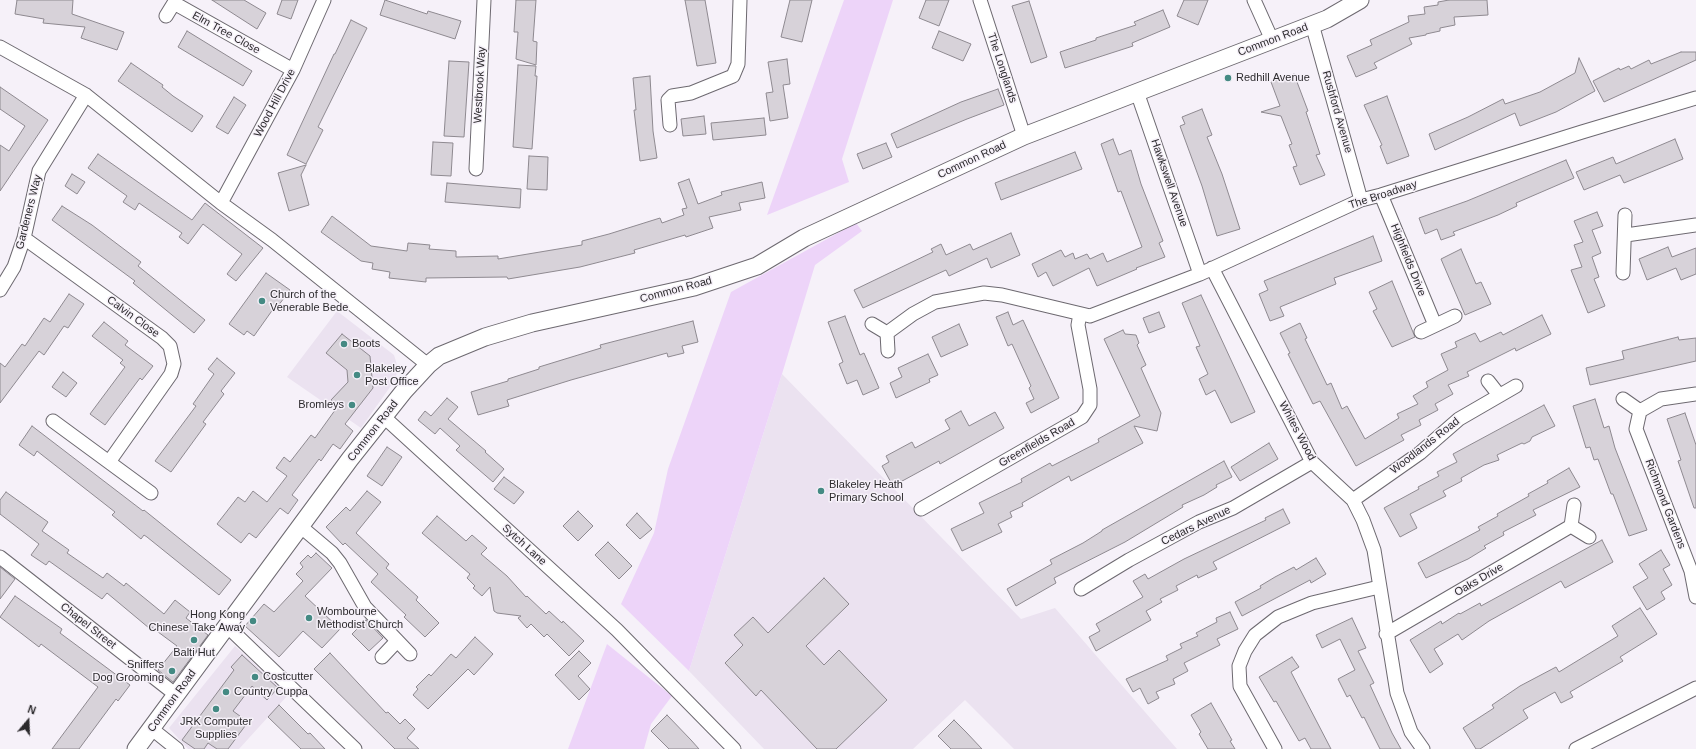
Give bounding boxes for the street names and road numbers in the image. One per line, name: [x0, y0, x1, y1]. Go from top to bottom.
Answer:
street label: Elm Tree Close: [190, 9, 262, 57]
street label: Common Road: [1236, 21, 1310, 59]
street label: The Longlands: [984, 31, 1020, 105]
street label: Westbrook Way: [471, 46, 489, 124]
street label: Wood Hill Drive: [251, 67, 299, 139]
street label: Rushford Avenue: [1319, 69, 1355, 155]
street label: Hawkswell Avenue: [1148, 137, 1190, 229]
street label: Common Road: [936, 138, 1008, 182]
street label: Gardeners Way: [13, 173, 45, 251]
street label: The Broadway: [1347, 178, 1419, 212]
street label: Highfields Drive: [1387, 222, 1429, 298]
street label: Common Road: [639, 274, 713, 306]
street label: Calvin Close: [104, 294, 162, 340]
street label: Common Road: [345, 398, 401, 464]
street label: Whites Wood: [1276, 399, 1318, 463]
street label: Woodlands Road: [1388, 415, 1462, 477]
street label: Greenfields Road: [997, 416, 1077, 470]
street label: Richmond Gardens: [1642, 457, 1688, 551]
street label: Cedars Avenue: [1159, 503, 1233, 549]
street label: Sytch Lane: [499, 522, 549, 568]
street label: Oaks Drive: [1452, 561, 1506, 599]
street label: Chapel Street: [57, 600, 119, 652]
street label: Common Road: [145, 667, 199, 735]

